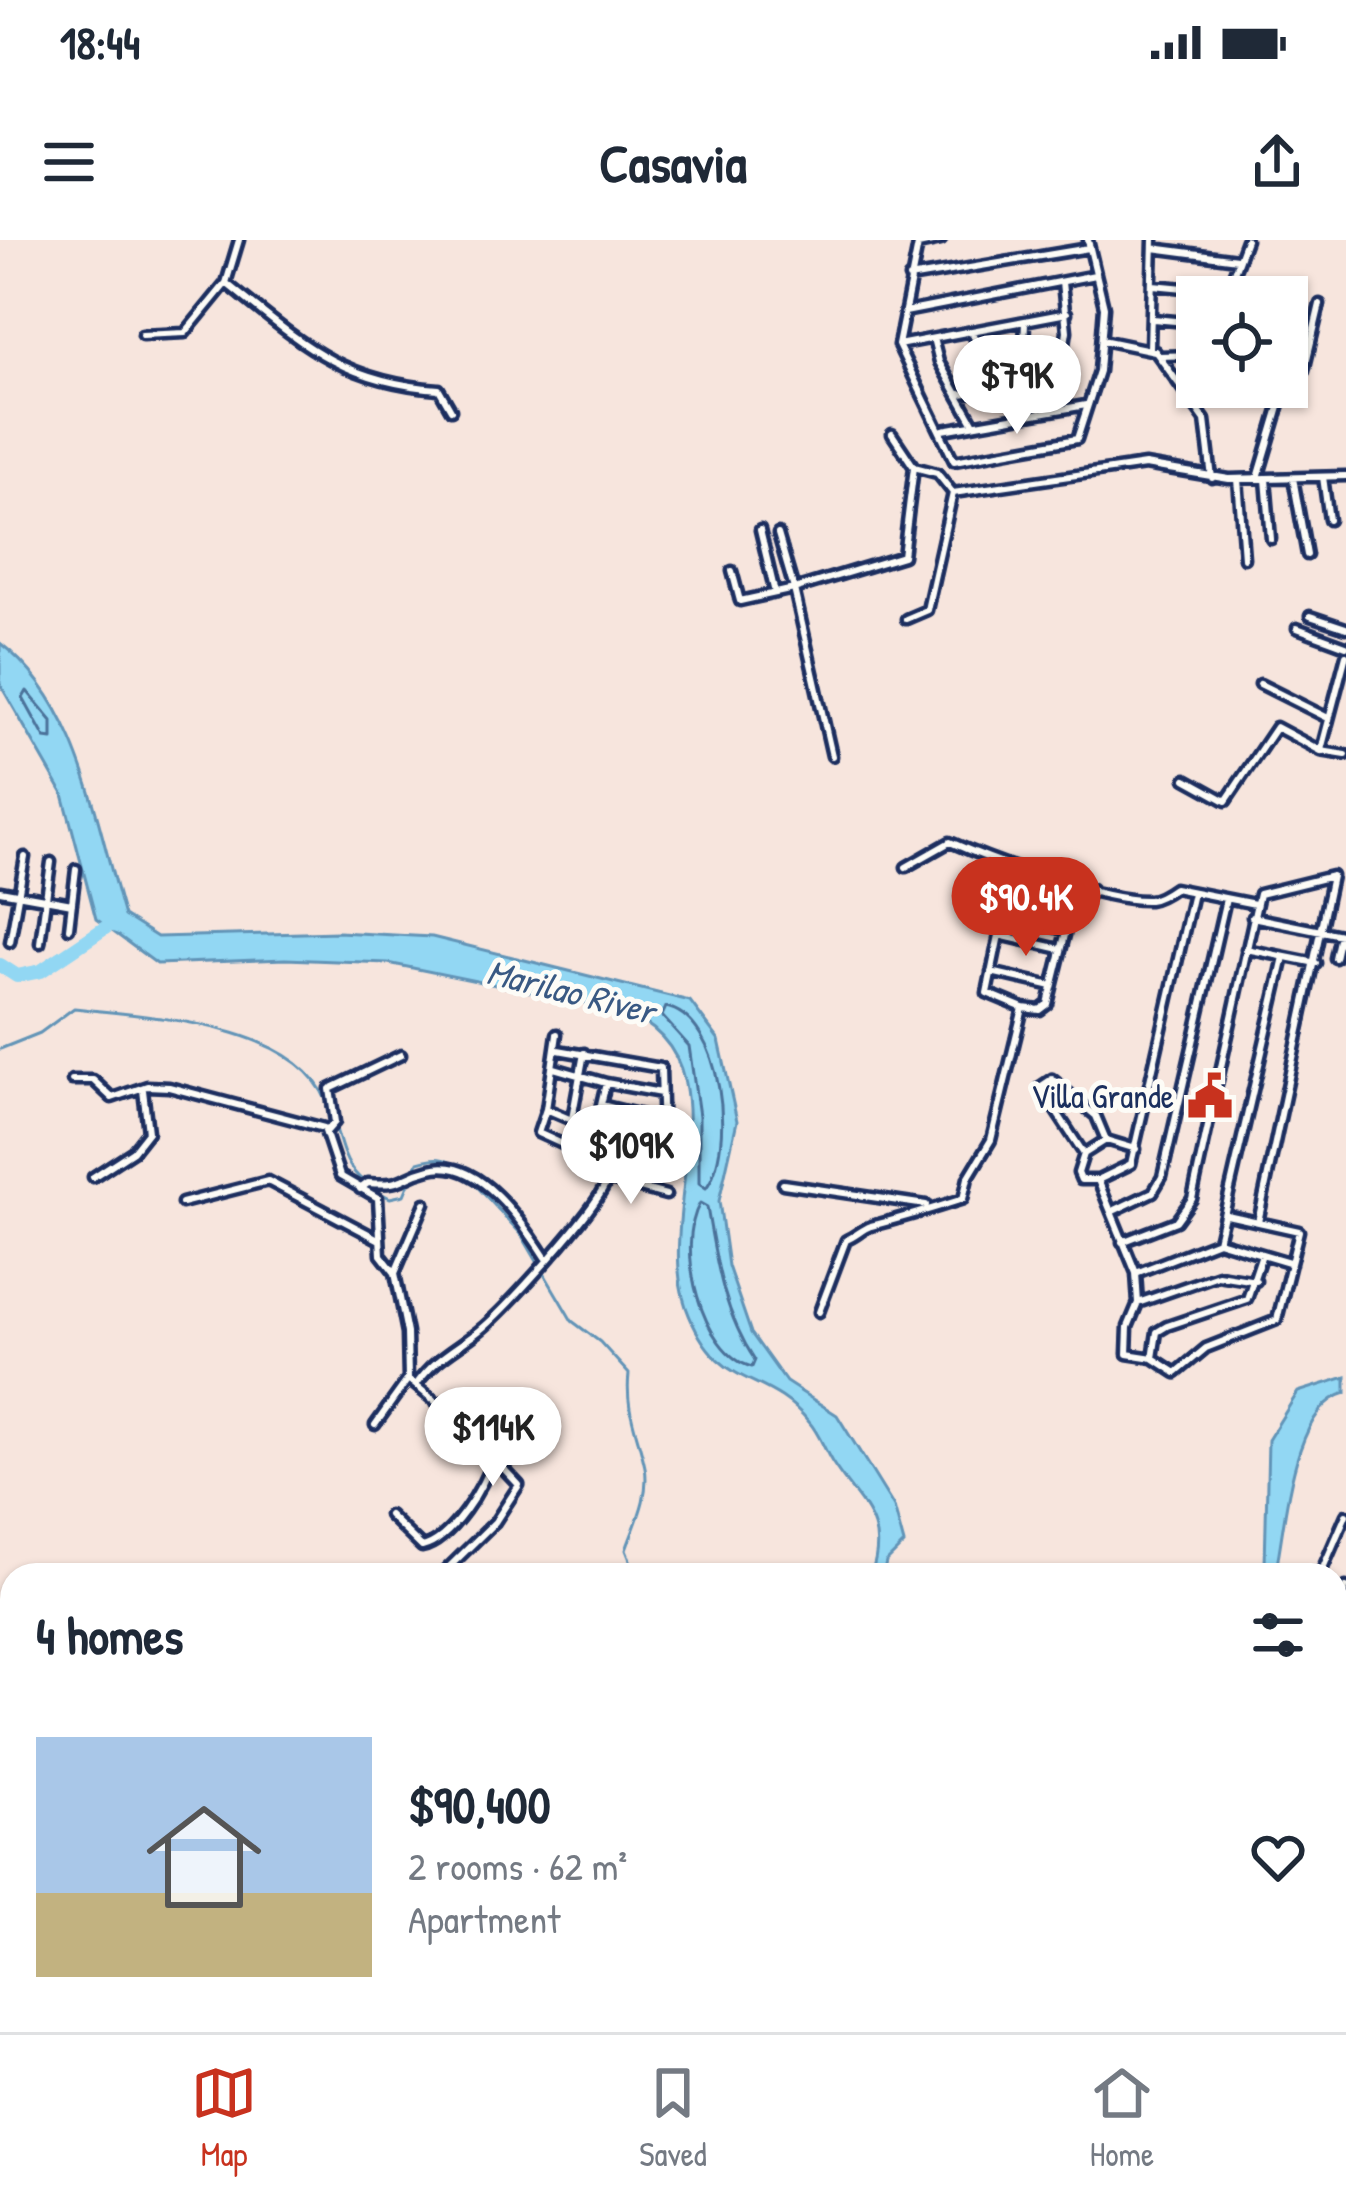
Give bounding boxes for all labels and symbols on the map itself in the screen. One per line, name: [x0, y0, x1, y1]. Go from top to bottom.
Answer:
pin: $79K: [946, 335, 1088, 437]
pin: $90.4K: [928, 857, 1124, 959]
water label: Marilao River: [482, 946, 664, 1036]
public building icon: Villa Grande: [1185, 1071, 1235, 1121]
place label: Villa Grande: [1031, 1074, 1174, 1118]
pin: $109K: [547, 1105, 715, 1207]
pin: $114K: [409, 1387, 577, 1489]

